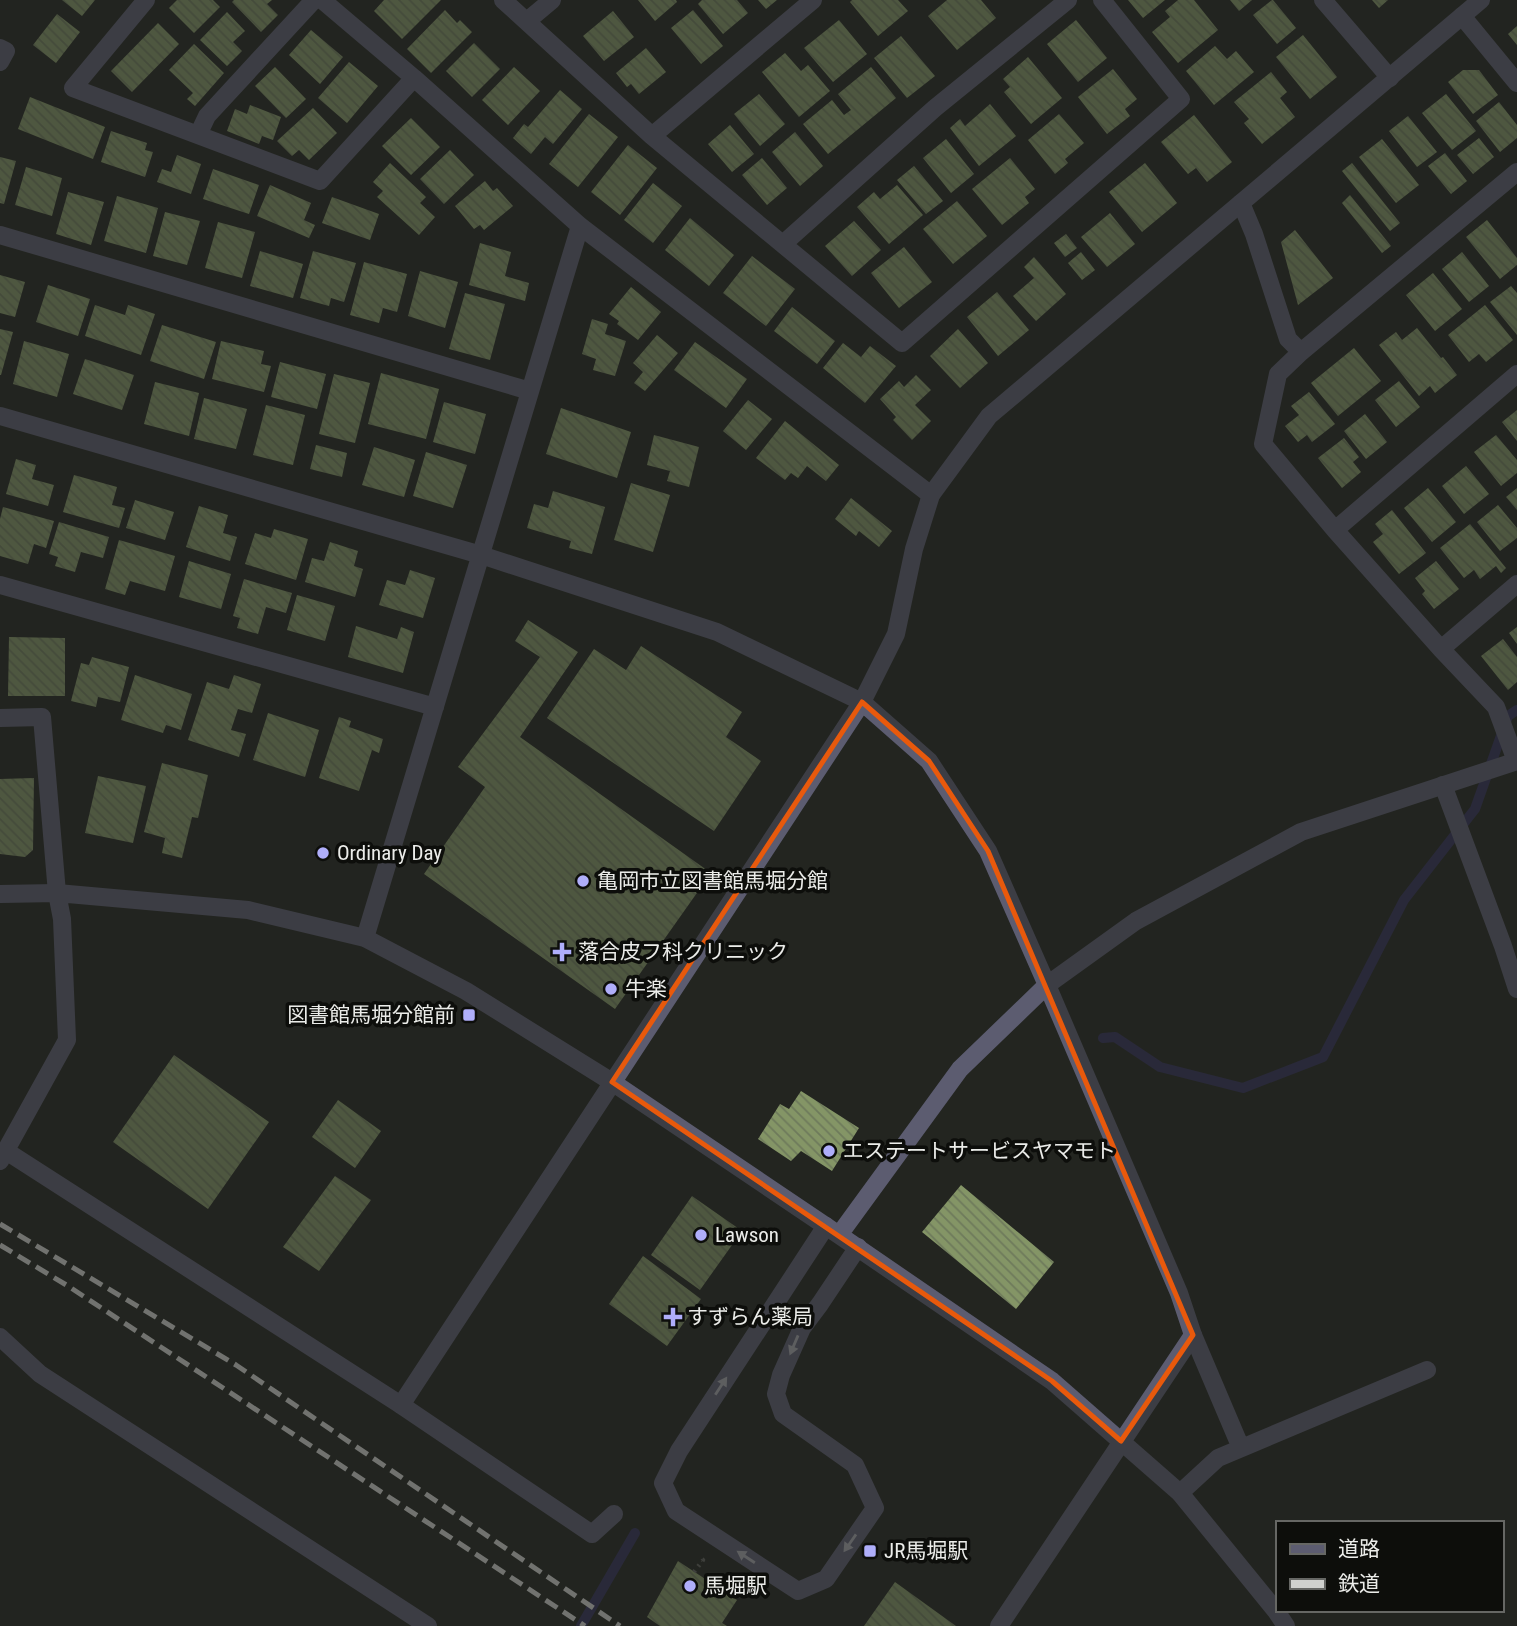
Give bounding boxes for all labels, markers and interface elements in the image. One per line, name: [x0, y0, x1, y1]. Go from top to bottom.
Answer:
place label: Ordinary Day: [337, 841, 442, 865]
marker: Ordinary Day: [315, 845, 331, 861]
place label: 亀岡市立図書館馬堀分館: [597, 869, 828, 893]
marker: 亀岡市立図書館馬堀分館: [575, 873, 591, 889]
place label: 落合皮フ科クリニック: [578, 940, 788, 964]
marker: 落合皮フ科クリニック: [552, 942, 572, 962]
place label: 牛楽: [625, 977, 667, 1001]
marker: 牛楽: [603, 981, 619, 997]
place label: 図書館馬堀分館前: [287, 1003, 455, 1027]
marker: 図書館馬堀分館前: [461, 1007, 477, 1023]
place label: エステートサービスヤマモト: [843, 1139, 1116, 1163]
marker: エステートサービスヤマモト: [821, 1143, 837, 1159]
place label: Lawson: [715, 1223, 779, 1247]
marker: Lawson: [693, 1227, 709, 1243]
place label: すずらん薬局: [687, 1305, 813, 1329]
marker: すずらん薬局: [665, 1309, 681, 1325]
one-way arrow: [788, 1335, 799, 1356]
one-way arrow: [714, 1377, 727, 1396]
legend: [1276, 1521, 1503, 1612]
one-way arrow: [843, 1534, 857, 1552]
text: 道路: [1338, 1537, 1380, 1561]
place label: JR馬堀駅: [884, 1539, 968, 1563]
marker: JR馬堀駅: [862, 1543, 878, 1559]
one-way arrow: [736, 1551, 755, 1564]
text: 鉄道: [1338, 1572, 1380, 1596]
place label: 馬堀駅: [704, 1574, 767, 1598]
marker: 馬堀駅: [682, 1578, 698, 1594]

